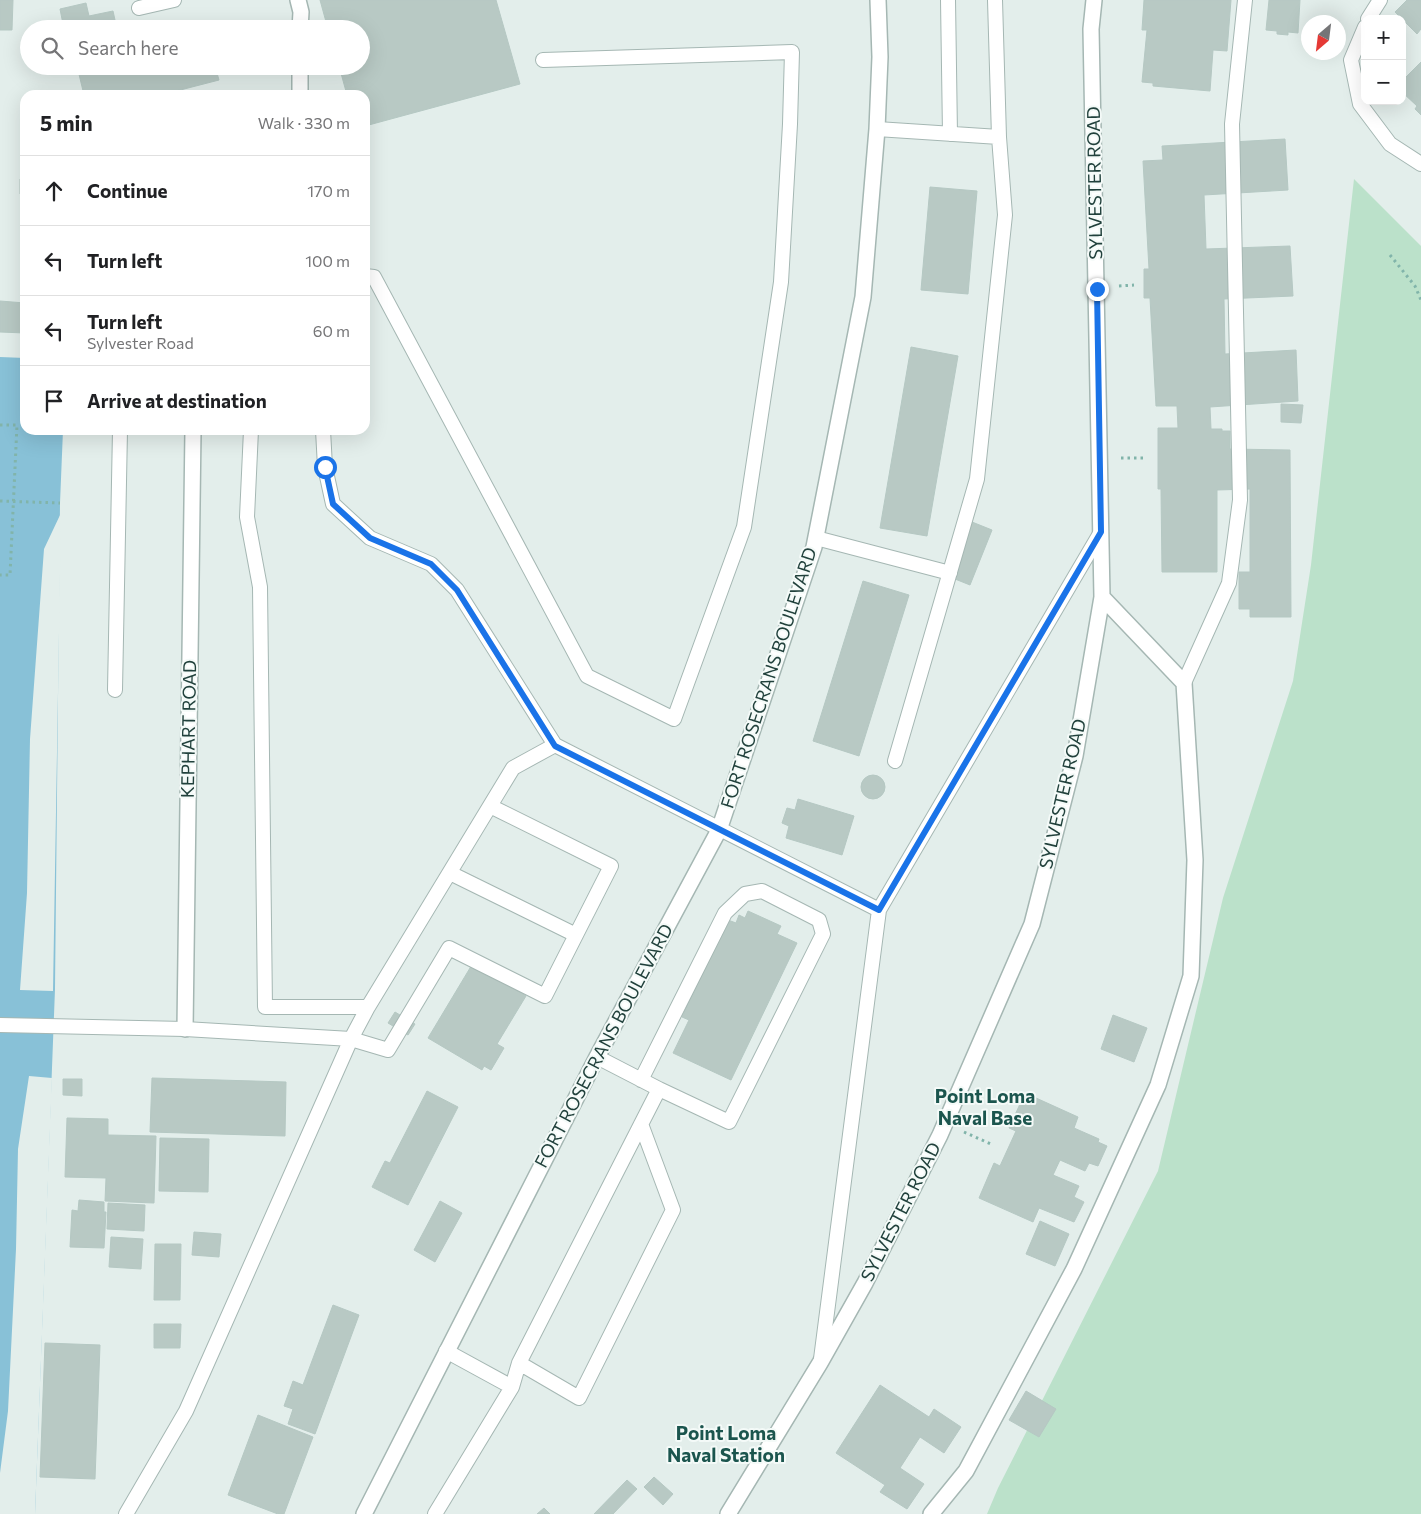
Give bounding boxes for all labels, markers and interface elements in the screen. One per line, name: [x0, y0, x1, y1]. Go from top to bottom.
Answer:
north arrow: [1301, 15, 1346, 60]
map controls: [1361, 15, 1406, 105]
button: +: [1361, 15, 1406, 60]
search box: [20, 20, 370, 75]
icon: search: [38, 34, 66, 62]
text: Search here: [78, 36, 178, 59]
button: −: [1361, 60, 1406, 105]
street label: SYLVESTER ROAD: [1082, 106, 1106, 260]
text: 5 min: [40, 110, 93, 135]
text: Walk · 330 m: [258, 113, 350, 132]
icon: ahead: [40, 177, 68, 205]
text: Continue: [87, 179, 167, 202]
text: 170 m: [307, 181, 350, 200]
icon: left: [40, 247, 68, 275]
text: Turn left: [87, 249, 162, 272]
text: 100 m: [305, 251, 350, 270]
route end: [1086, 278, 1109, 301]
text: Turn left: [87, 310, 162, 333]
icon: left: [40, 317, 68, 345]
text: 60 m: [313, 321, 350, 340]
text: Sylvester Road: [87, 333, 194, 352]
icon: arrive: [40, 387, 68, 415]
text: Arrive at destination: [87, 389, 267, 412]
route start: [314, 456, 337, 479]
street label: FORT ROSECRANS BOULEVARD: [715, 544, 821, 811]
street label: KEPHART ROAD: [176, 660, 200, 798]
street label: SYLVESTER ROAD: [1034, 717, 1090, 871]
street label: FORT ROSECRANS BOULEVARD: [529, 920, 677, 1171]
district label: Point Loma Naval Base: [935, 1084, 1035, 1129]
street label: SYLVESTER ROAD: [855, 1138, 945, 1285]
district label: Point Loma Naval Station: [667, 1421, 785, 1466]

